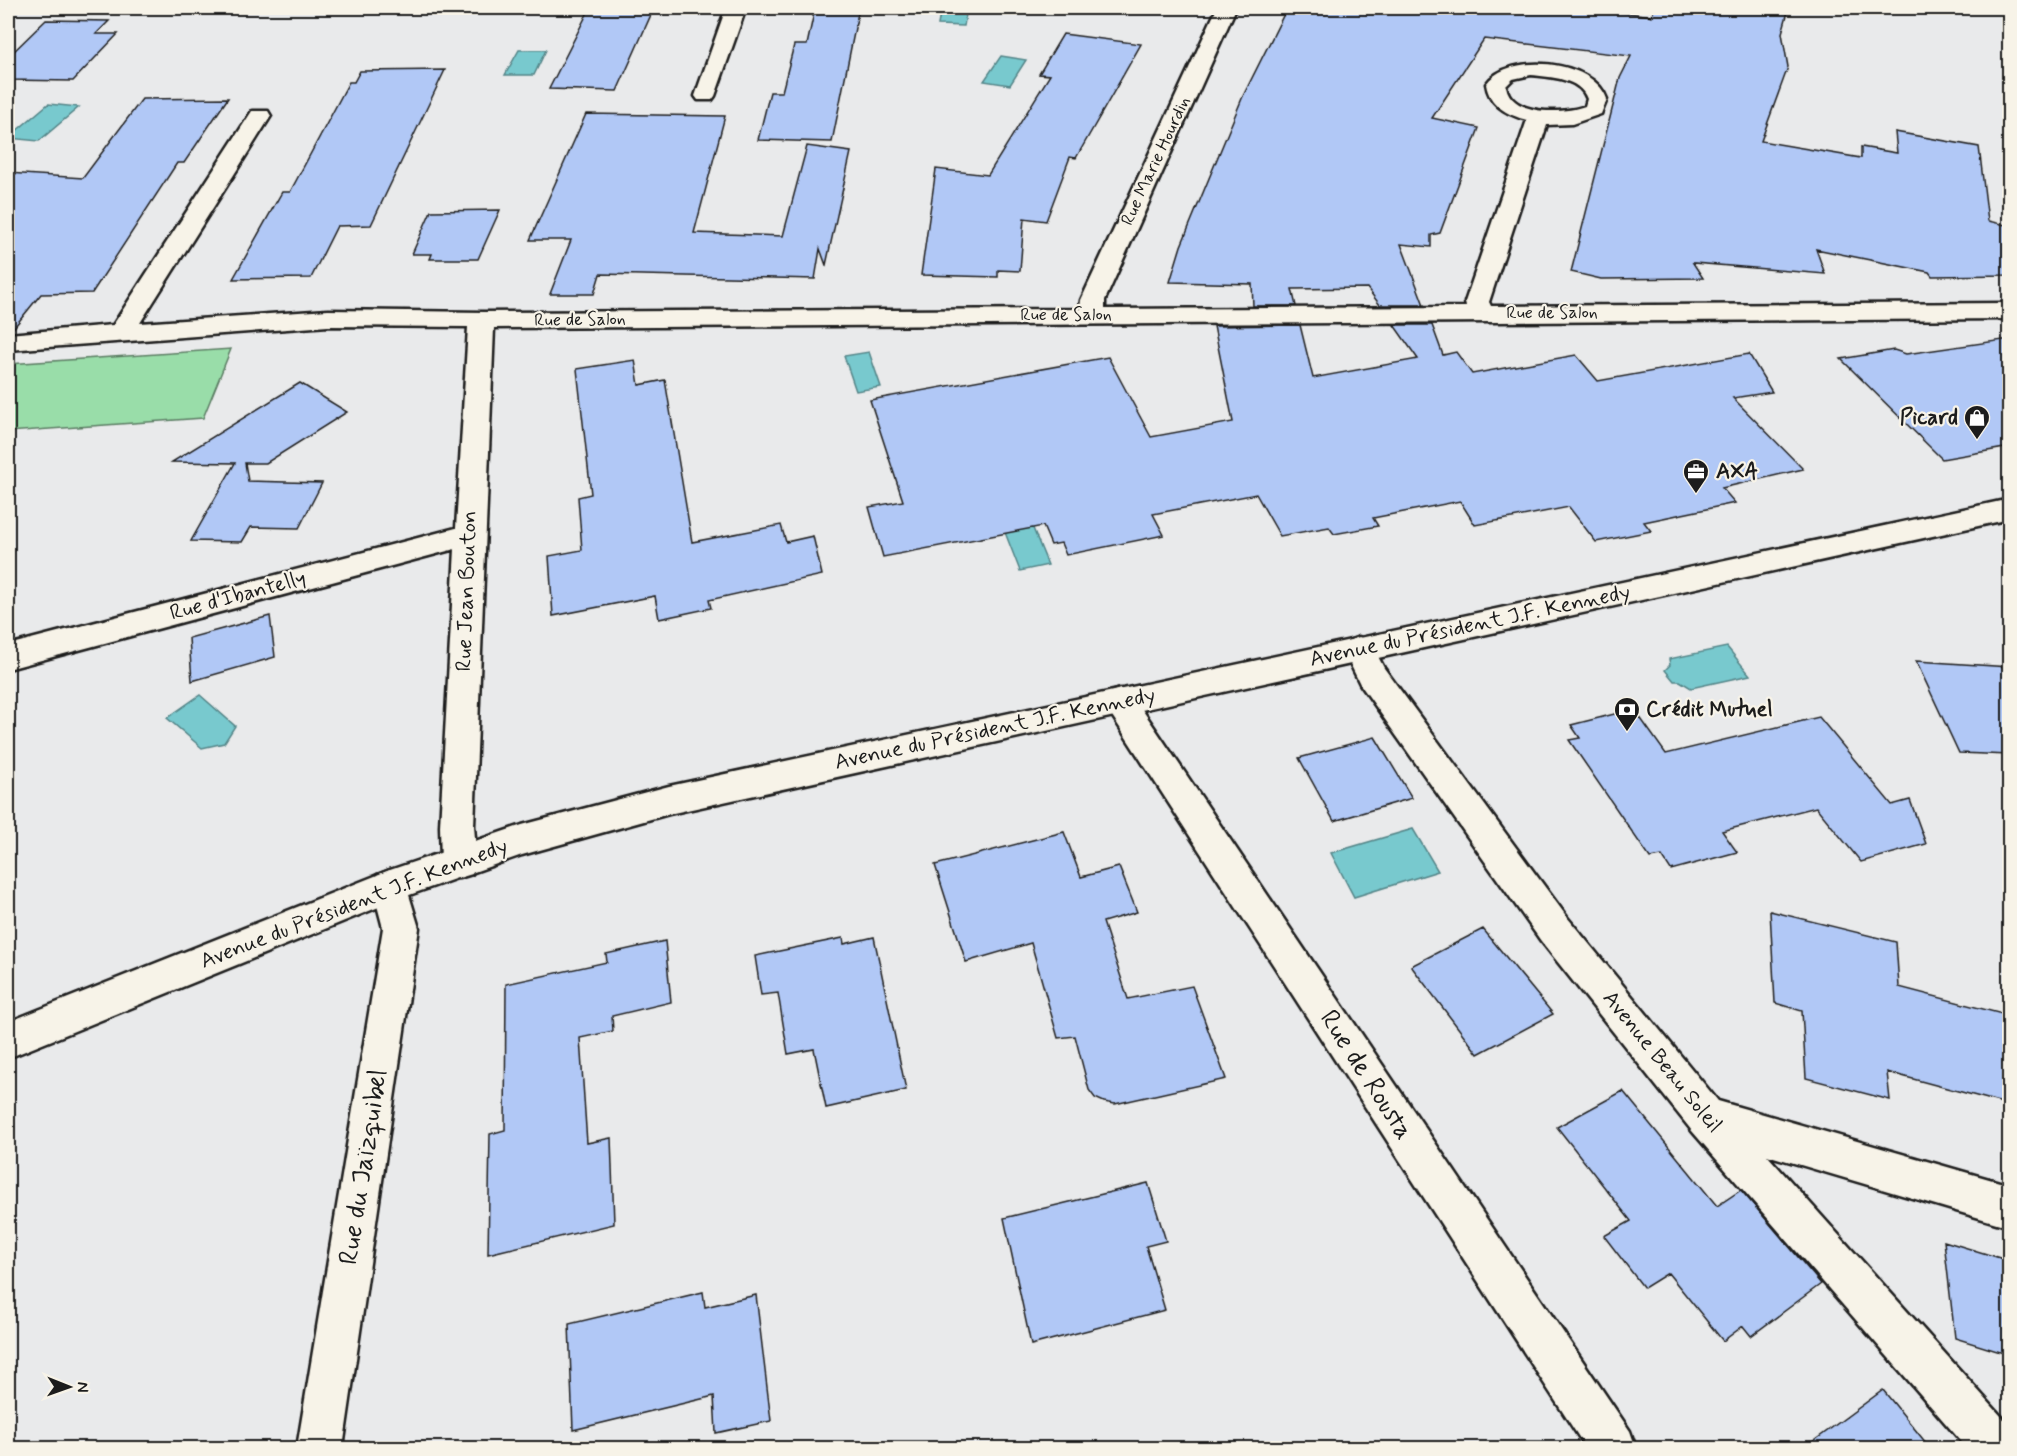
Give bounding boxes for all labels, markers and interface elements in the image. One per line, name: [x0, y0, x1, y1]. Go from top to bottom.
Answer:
street label: Rue Marie Hourdin: [1116, 93, 1196, 229]
street label: Rue de Salon: [1506, 301, 1598, 325]
street label: Rue de Salon: [1020, 303, 1112, 327]
street label: Rue de Salon: [534, 307, 626, 333]
shop icon: Picard: [1962, 403, 1992, 441]
place label: Picard: [1900, 404, 1958, 432]
office icon: AXA: [1681, 457, 1711, 495]
place label: AXA: [1716, 458, 1758, 486]
street label: Rue Jean Bouton: [450, 510, 484, 672]
street label: Rue d'Ibantelly: [167, 564, 309, 628]
street label: Avenue du Président J.F. Kennedy: [1307, 578, 1633, 674]
street label: Avenue du Président J.F. Kennedy: [832, 681, 1158, 777]
bank icon: Crédit Mutuel: [1612, 695, 1642, 733]
place label: Crédit Mutuel: [1646, 696, 1773, 724]
street label: Avenue du Président J.F. Kennedy: [196, 832, 512, 976]
street label: Avenue Beau Soleil: [1596, 985, 1728, 1139]
street label: Rue de Rousta: [1311, 1003, 1421, 1147]
street label: Rue du Jaïzquibel: [331, 1067, 397, 1267]
north arrow: [39, 1357, 99, 1417]
text: N: [72, 1382, 93, 1393]

